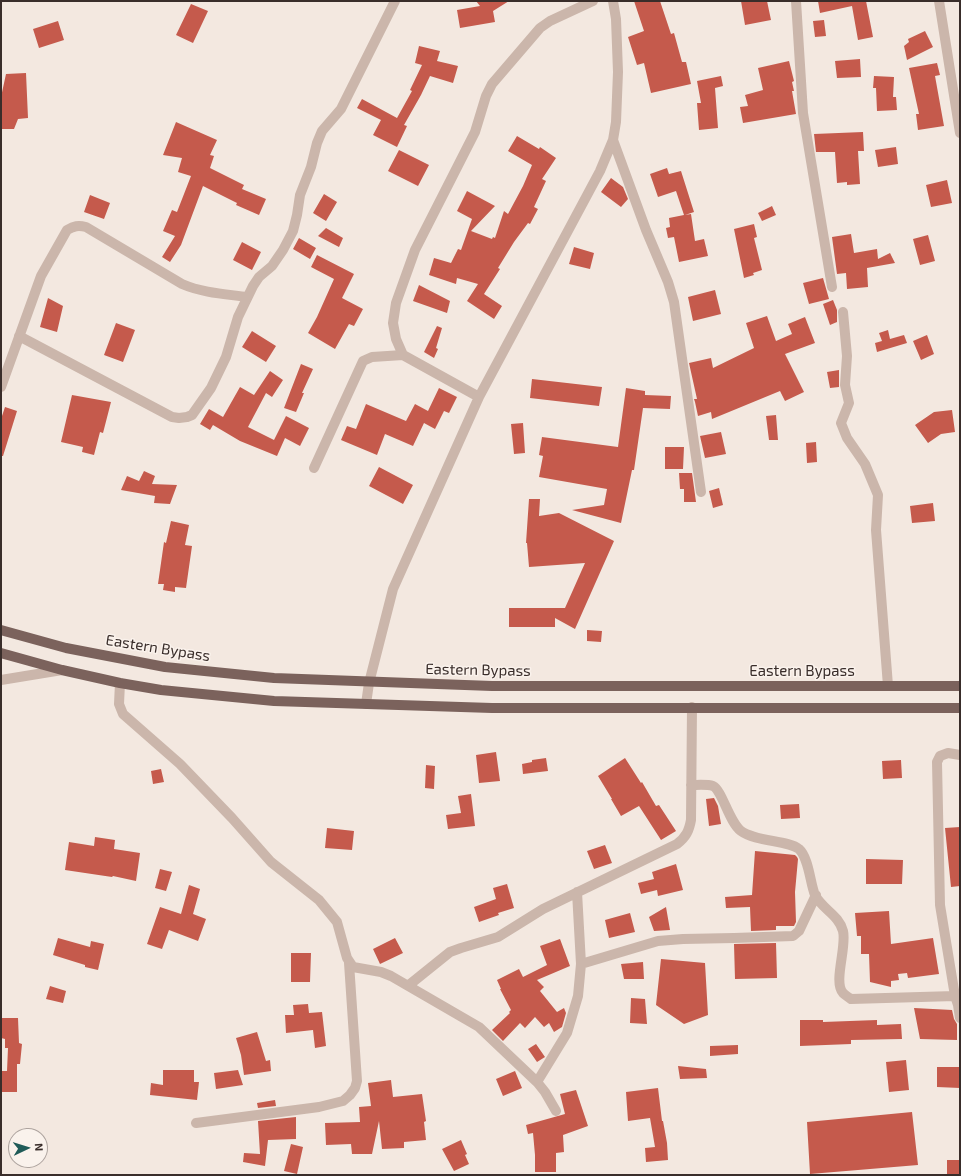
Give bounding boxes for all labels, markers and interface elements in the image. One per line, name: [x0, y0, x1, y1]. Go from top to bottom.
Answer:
street label: Eastern Bypass: [104, 631, 212, 665]
street label: Eastern Bypass: [425, 660, 531, 680]
street label: Eastern Bypass: [749, 662, 855, 680]
north arrow: [8, 1128, 48, 1168]
text: N: [33, 1143, 46, 1152]

